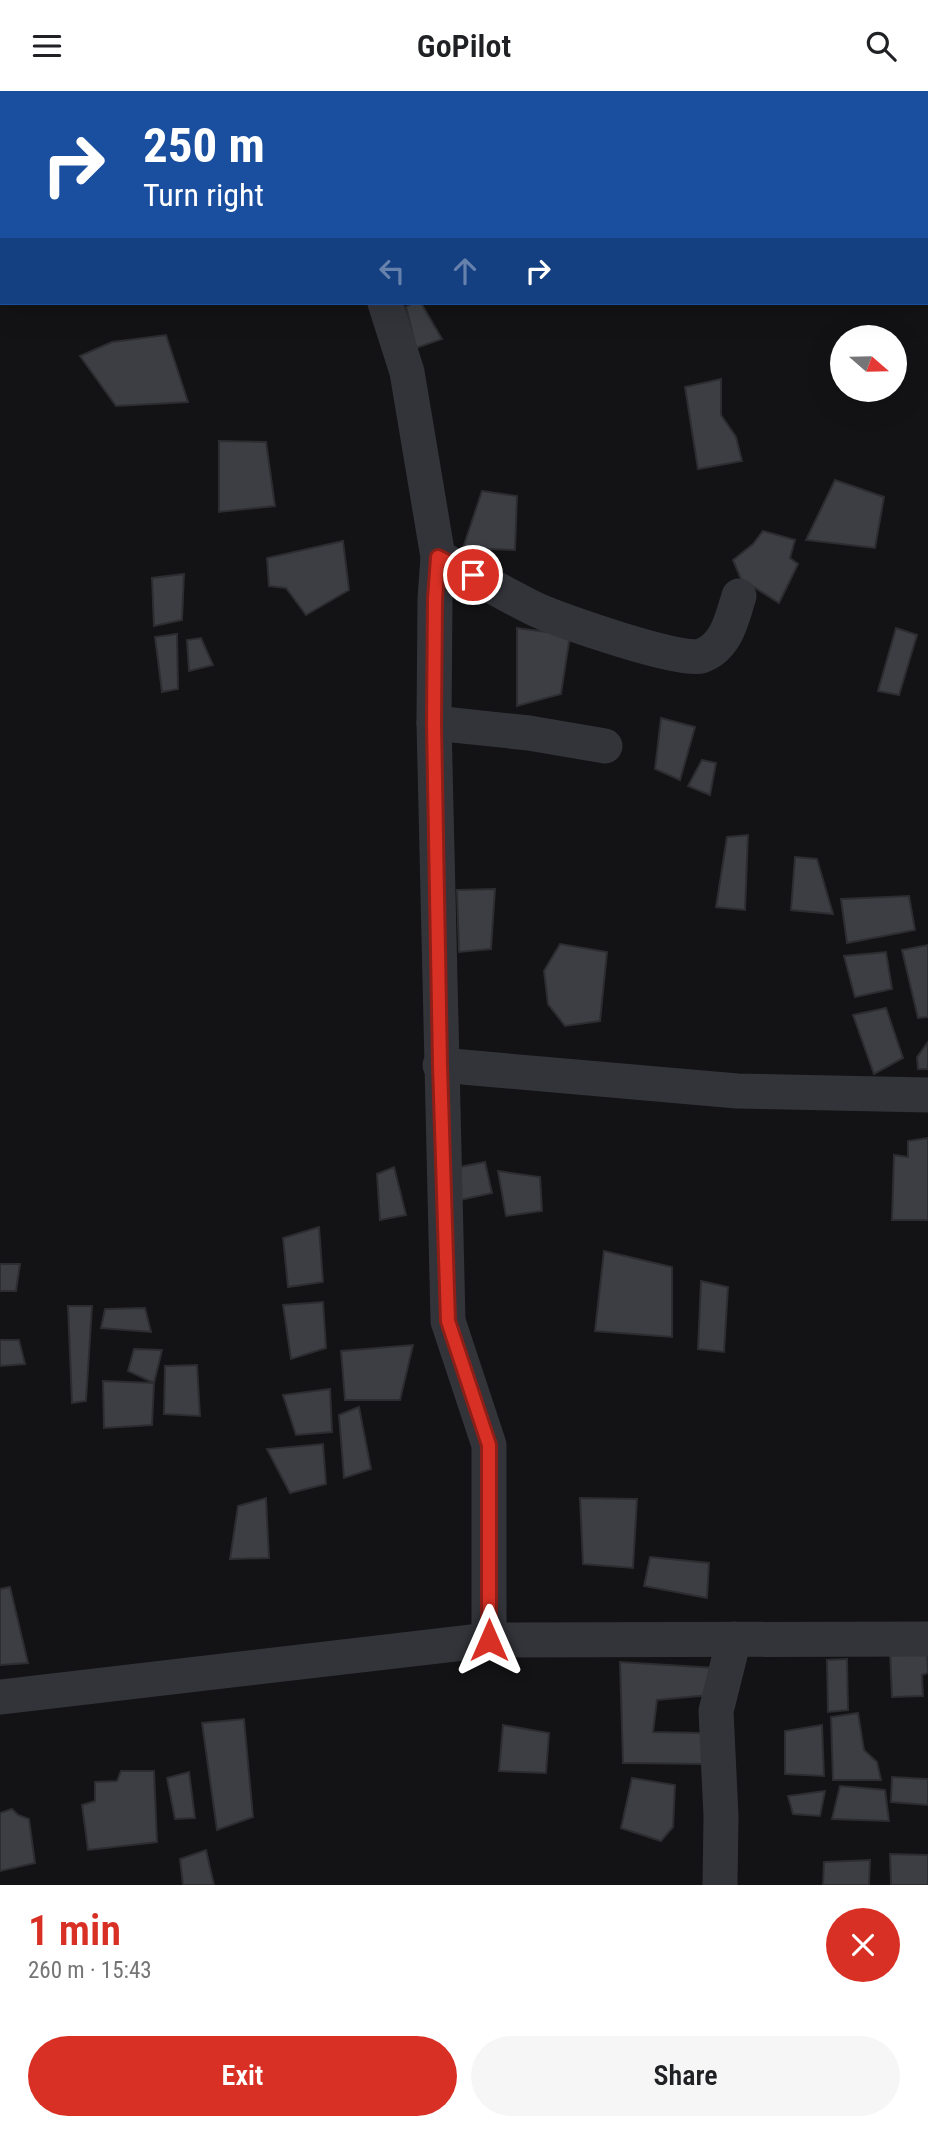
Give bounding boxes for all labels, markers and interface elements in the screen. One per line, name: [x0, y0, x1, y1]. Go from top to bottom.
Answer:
icon: menu: [28, 27, 66, 65]
text: GoPilot: [417, 27, 511, 65]
icon: search: [862, 27, 900, 65]
text: 250 m: [143, 117, 265, 174]
icon: right: [28, 119, 119, 210]
text: Turn right: [143, 176, 264, 214]
icon: left: [373, 252, 411, 290]
icon: ahead: [446, 252, 484, 290]
icon: right: [519, 252, 557, 290]
north arrow: [830, 325, 906, 403]
map controls: [830, 325, 907, 402]
pin: [443, 545, 503, 605]
icon: arrive: [454, 556, 492, 594]
position arrow: [452, 1603, 526, 1677]
text: 1 min: [28, 1906, 121, 1955]
button: close: [826, 1908, 900, 1982]
text: 260 m · 15:43: [28, 1957, 152, 1984]
button: Exit: [28, 2036, 457, 2116]
button: Share: [471, 2036, 900, 2116]

